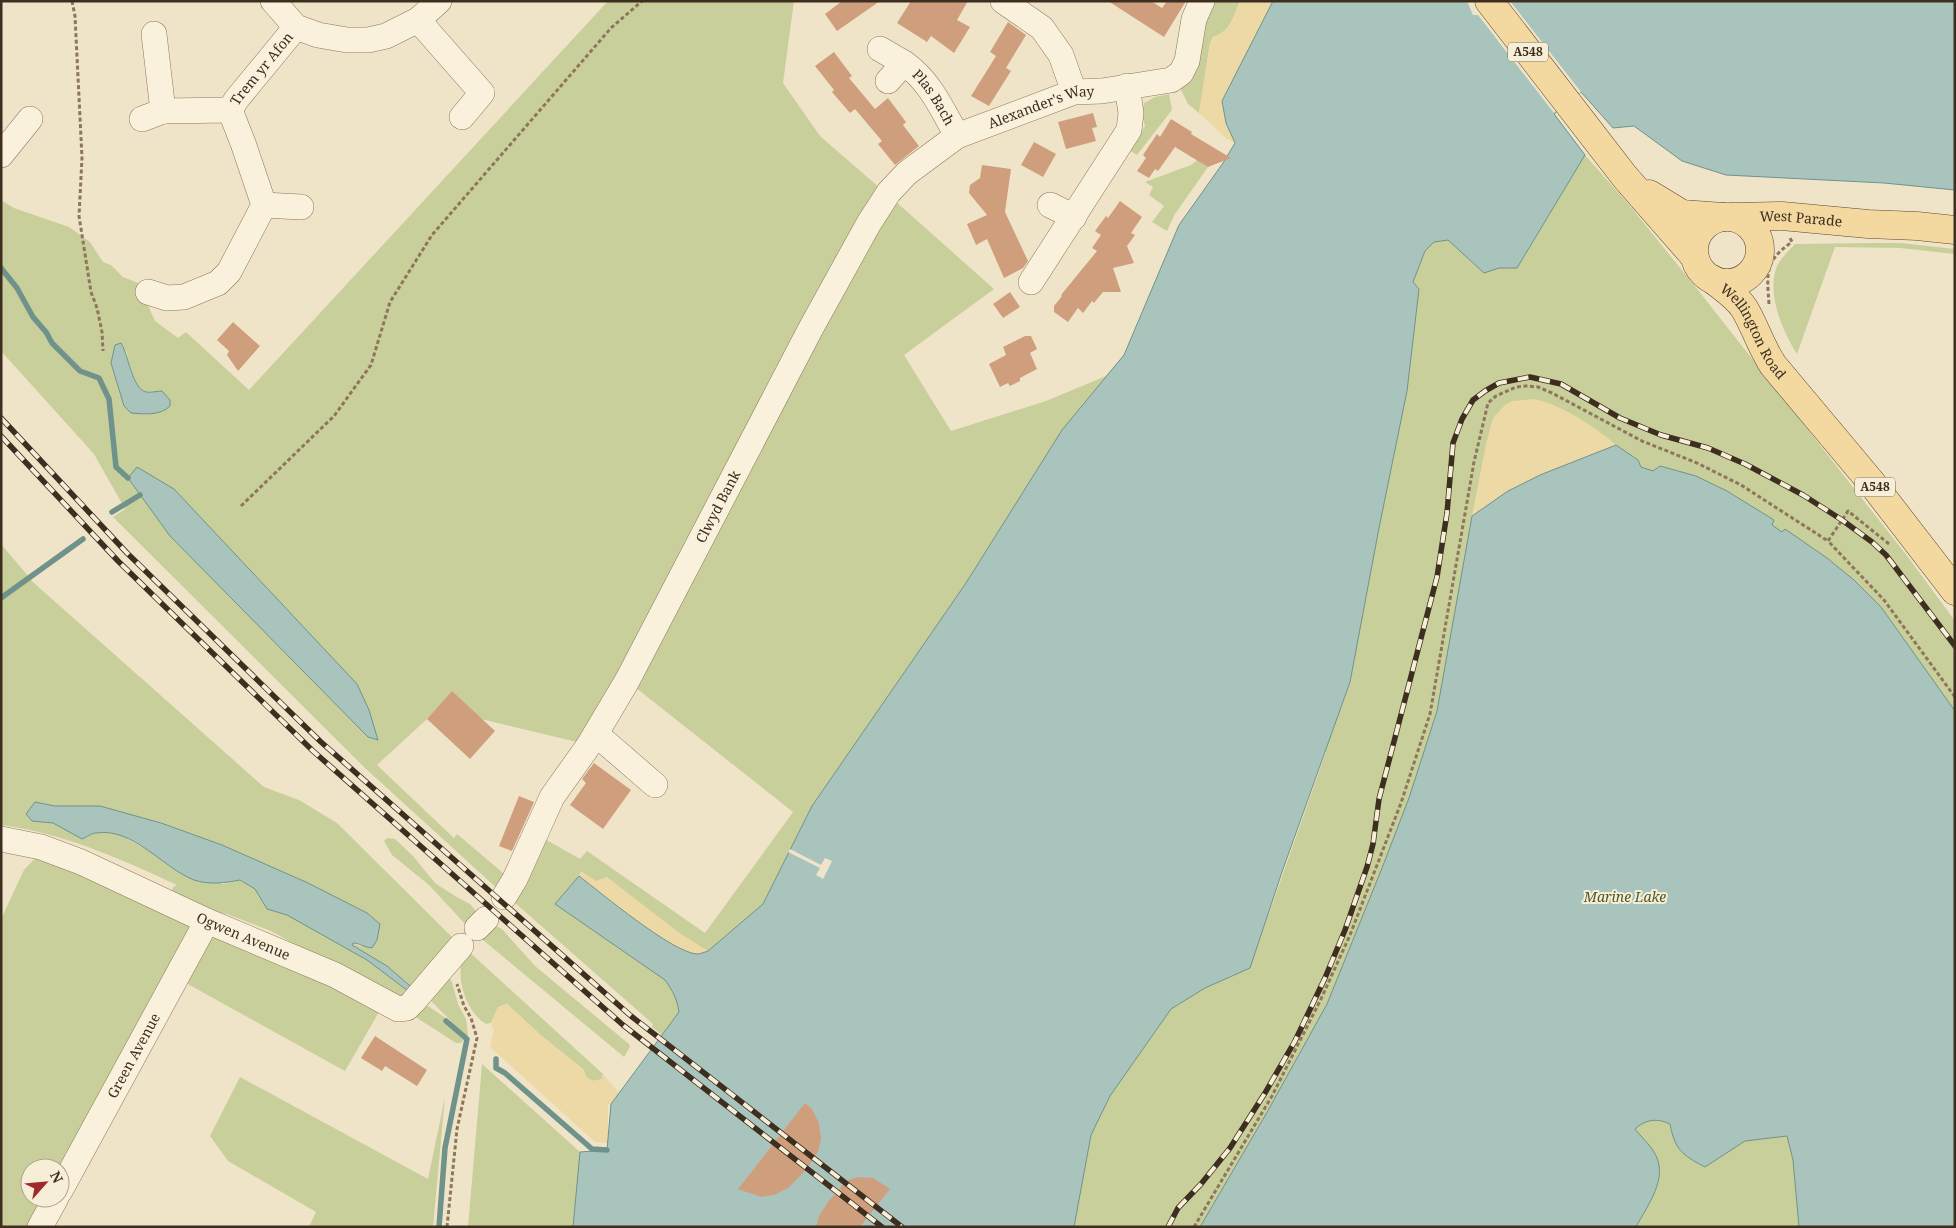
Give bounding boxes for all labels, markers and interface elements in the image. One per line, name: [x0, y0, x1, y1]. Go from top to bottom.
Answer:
street label: Trem yr Afon: [225, 28, 297, 109]
road number: A548: [1508, 42, 1548, 62]
street label: Plas Bach: [909, 65, 959, 128]
street label: Alexander's Way: [985, 81, 1095, 133]
street label: West Parade: [1759, 206, 1843, 231]
street label: Wellington Road: [1716, 279, 1791, 383]
street label: Clwyd Bank: [691, 466, 745, 546]
road number: A548: [1855, 478, 1895, 497]
park label: Marine Lake: [1583, 887, 1666, 906]
street label: Ogwen Avenue: [193, 907, 293, 964]
street label: Green Avenue: [102, 1010, 164, 1101]
north arrow: [20, 1158, 70, 1208]
text: N: [46, 1168, 68, 1186]

